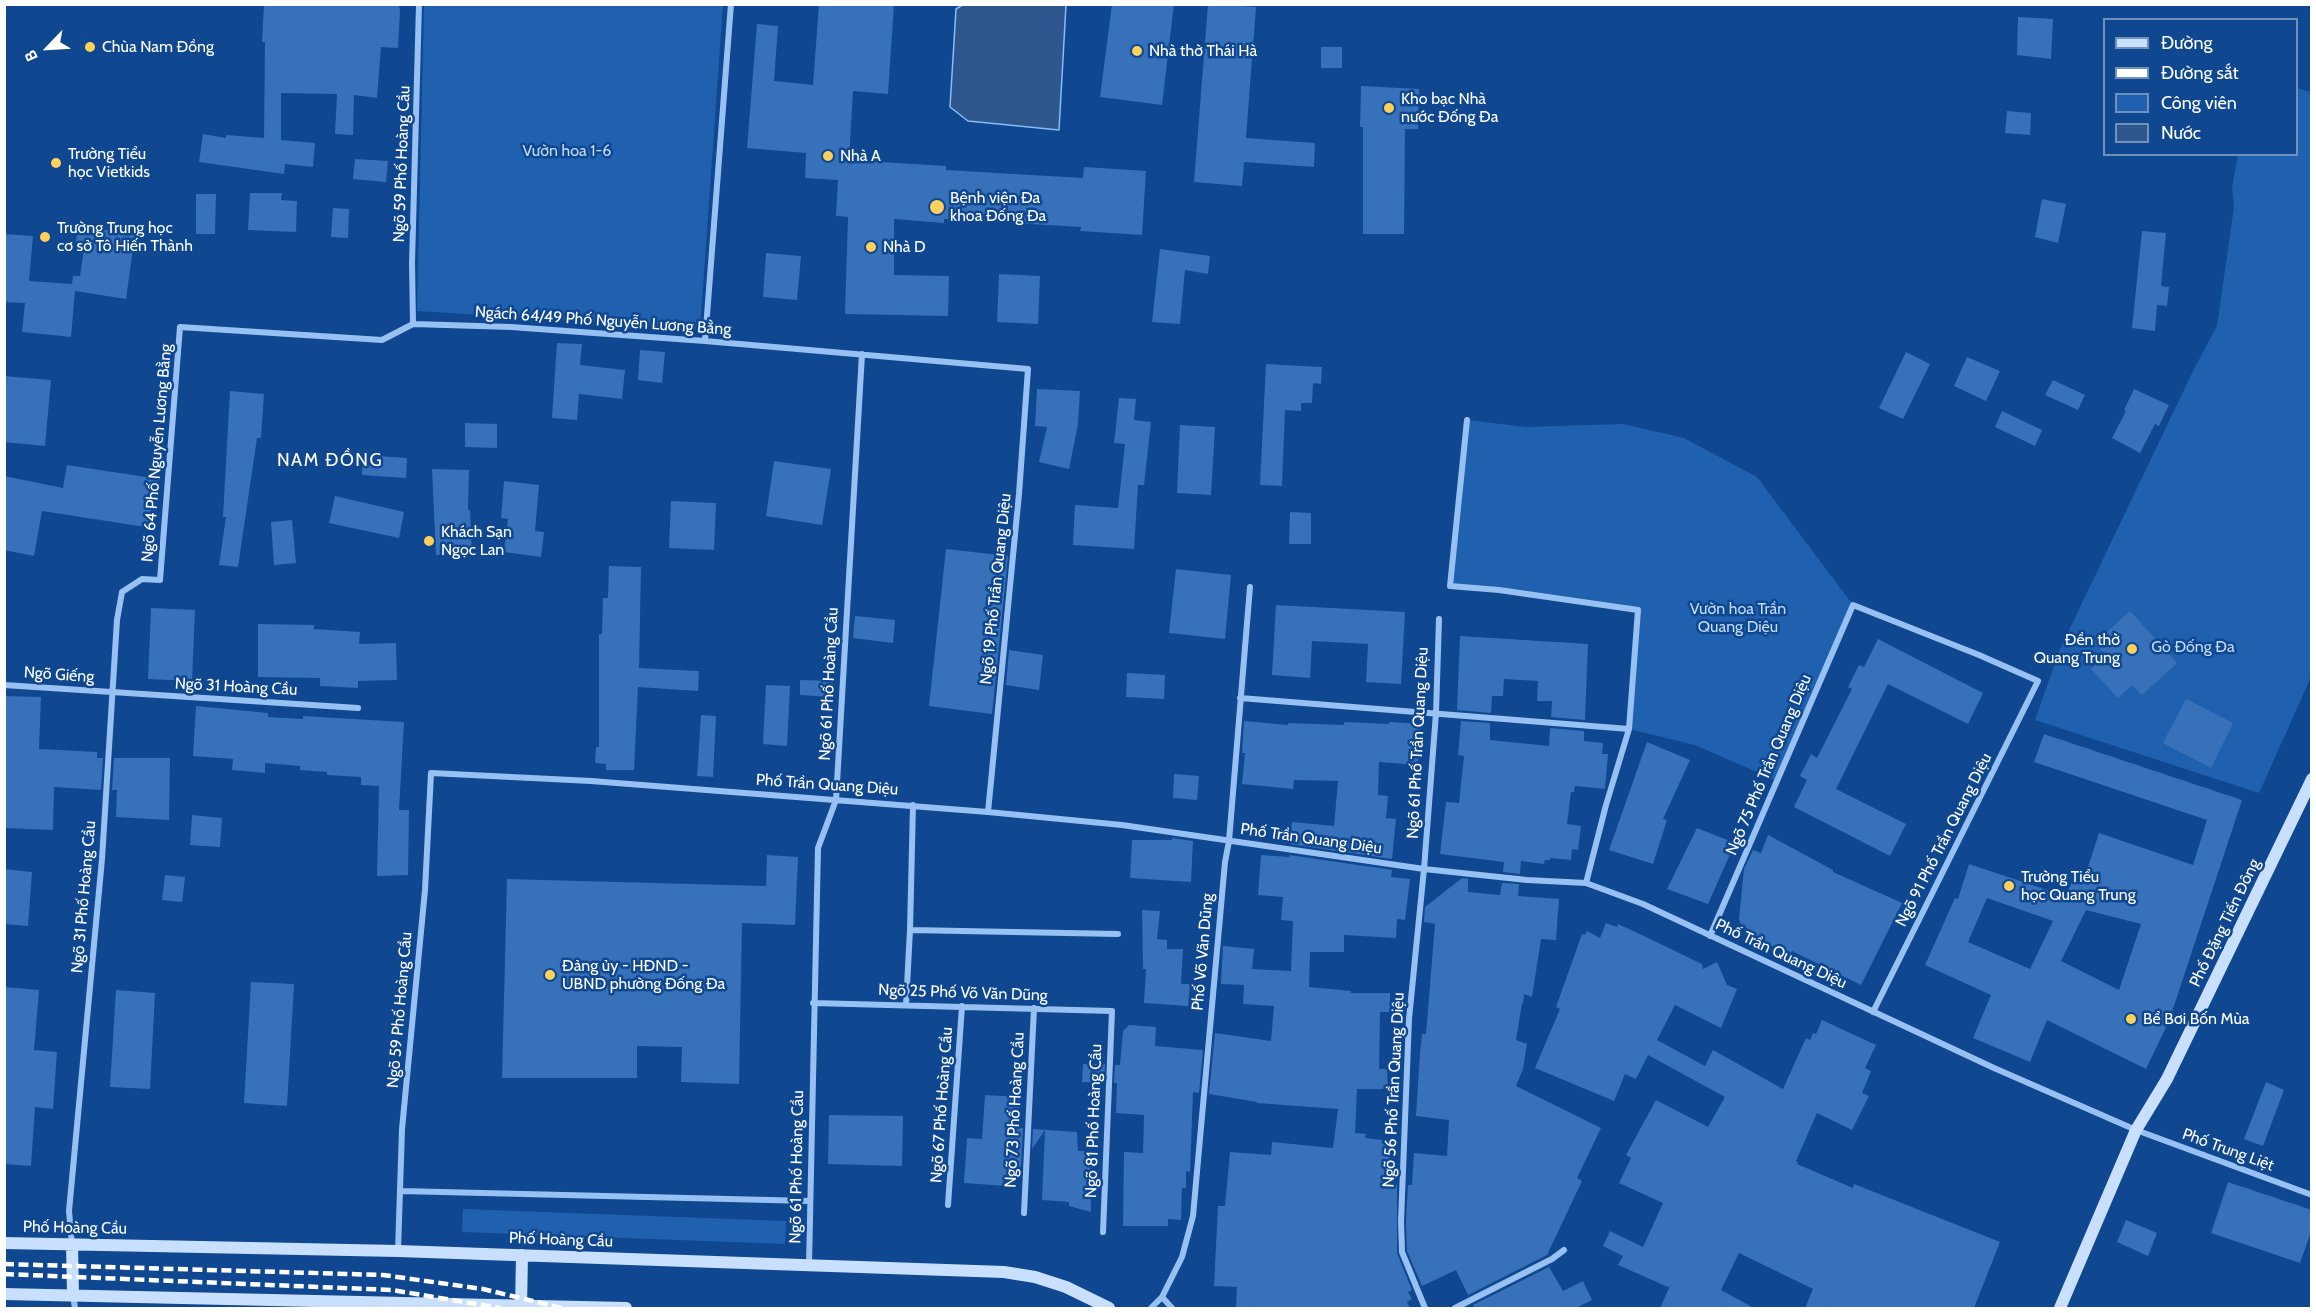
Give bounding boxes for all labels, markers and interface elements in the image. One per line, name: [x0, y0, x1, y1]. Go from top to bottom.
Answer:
north arrow: [18, 18, 78, 78]
legend: [2103, 18, 2298, 156]
text: Đường: [2161, 32, 2212, 54]
place label: Chùa Nam Đồng: [102, 37, 214, 57]
marker: Chùa Nam Đồng: [83, 40, 97, 54]
place label: Nhà thờ Thái Hà: [1149, 41, 1257, 61]
marker: Nhà thờ Thái Hà: [1130, 44, 1144, 58]
text: B: [21, 47, 42, 64]
text: Đường sắt: [2161, 62, 2239, 84]
street label: Ngõ 59 Phố Hoàng Cầu: [390, 85, 414, 243]
place label: Kho bạc Nhà nước Đống Đa: [1401, 89, 1498, 127]
text: Công viên: [2161, 92, 2237, 114]
marker: Kho bạc Nhà nước Đống Đa: [1382, 101, 1396, 115]
text: Nước: [2161, 122, 2201, 144]
park label: Vườn hoa 1-6: [523, 141, 611, 161]
place label: Trường Tiểu học Vietkids: [68, 144, 150, 182]
place label: Nhà A: [840, 146, 881, 166]
marker: Nhà A: [821, 149, 835, 163]
marker: Trường Tiểu học Vietkids: [49, 156, 63, 170]
place label: Bệnh viện Đa khoa Đống Đa: [950, 188, 1046, 226]
marker: Bệnh viện Đa khoa Đống Đa: [928, 198, 946, 216]
place label: Trường Trung học cơ sở Tô Hiến Thành: [57, 218, 193, 256]
marker: Trường Trung học cơ sở Tô Hiến Thành: [38, 230, 52, 244]
place label: Nhà D: [883, 237, 926, 257]
marker: Nhà D: [864, 240, 878, 254]
street label: Ngách 64/49 Phố Nguyễn Lương Bằng: [474, 302, 732, 340]
street label: Ngõ 64 Phố Nguyễn Lương Bằng: [138, 343, 176, 563]
district label: NAM ĐỒNG: [277, 450, 383, 472]
street label: Ngõ 19 Phố Trần Quang Diệu: [976, 493, 1016, 685]
place label: Khách Sạn Ngọc Lan: [441, 522, 512, 560]
marker: Khách Sạn Ngọc Lan: [422, 534, 436, 548]
park label: Vườn hoa Trần Quang Diệu: [1690, 599, 1786, 637]
street label: Ngõ 61 Phố Hoàng Cầu: [815, 607, 843, 761]
place label: Đền thờ Quang Trung: [2034, 630, 2120, 668]
park label: Gò Đống Đa: [2151, 637, 2235, 657]
marker: Đền thờ Quang Trung: [2125, 642, 2139, 656]
street label: Ngõ 61 Phố Trần Quang Diệu: [1403, 647, 1433, 839]
street label: Ngõ Giếng: [23, 663, 95, 687]
street label: Ngõ 75 Phố Trần Quang Diệu: [1722, 672, 1816, 858]
street label: Ngõ 31 Hoàng Cầu: [174, 674, 298, 700]
street label: Ngõ 91 Phố Trần Quang Diệu: [1892, 750, 1996, 930]
street label: Phố Trần Quang Diệu: [755, 770, 899, 800]
street label: Ngõ 31 Phố Hoàng Cầu: [68, 820, 100, 974]
street label: Phố Trần Quang Diệu: [1239, 820, 1383, 858]
street label: Phố Đặng Tiến Đông: [2186, 856, 2264, 990]
place label: Trường Tiểu học Quang Trung: [2021, 867, 2136, 905]
marker: Trường Tiểu học Quang Trung: [2002, 879, 2016, 893]
street label: Phố Võ Văn Dũng: [1188, 893, 1218, 1011]
street label: Phố Trần Quang Diệu: [1712, 915, 1850, 993]
street label: Ngõ 59 Phố Hoàng Cầu: [384, 931, 416, 1089]
place label: Đảng ủy - HĐND - UBND phường Đống Đa: [562, 956, 725, 994]
marker: Đảng ủy - HĐND - UBND phường Đống Đa: [543, 968, 557, 982]
street label: Ngõ 25 Phố Võ Văn Dũng: [878, 980, 1048, 1006]
street label: Ngõ 56 Phố Trần Quang Diệu: [1379, 992, 1409, 1188]
place label: Bể Bơi Bốn Mùa: [2143, 1009, 2249, 1029]
marker: Bể Bơi Bốn Mùa: [2124, 1012, 2138, 1026]
street label: Ngõ 67 Phố Hoàng Cầu: [927, 1026, 957, 1184]
street label: Ngõ 73 Phố Hoàng Cầu: [1001, 1032, 1029, 1188]
street label: Ngõ 81 Phố Hoàng Cầu: [1082, 1044, 1106, 1198]
street label: Ngõ 61 Phố Hoàng Cầu: [786, 1090, 808, 1244]
street label: Phố Trung Liệt: [2180, 1125, 2276, 1175]
street label: Phố Hoàng Cầu: [23, 1217, 127, 1239]
street label: Phố Hoàng Cầu: [509, 1229, 613, 1251]

